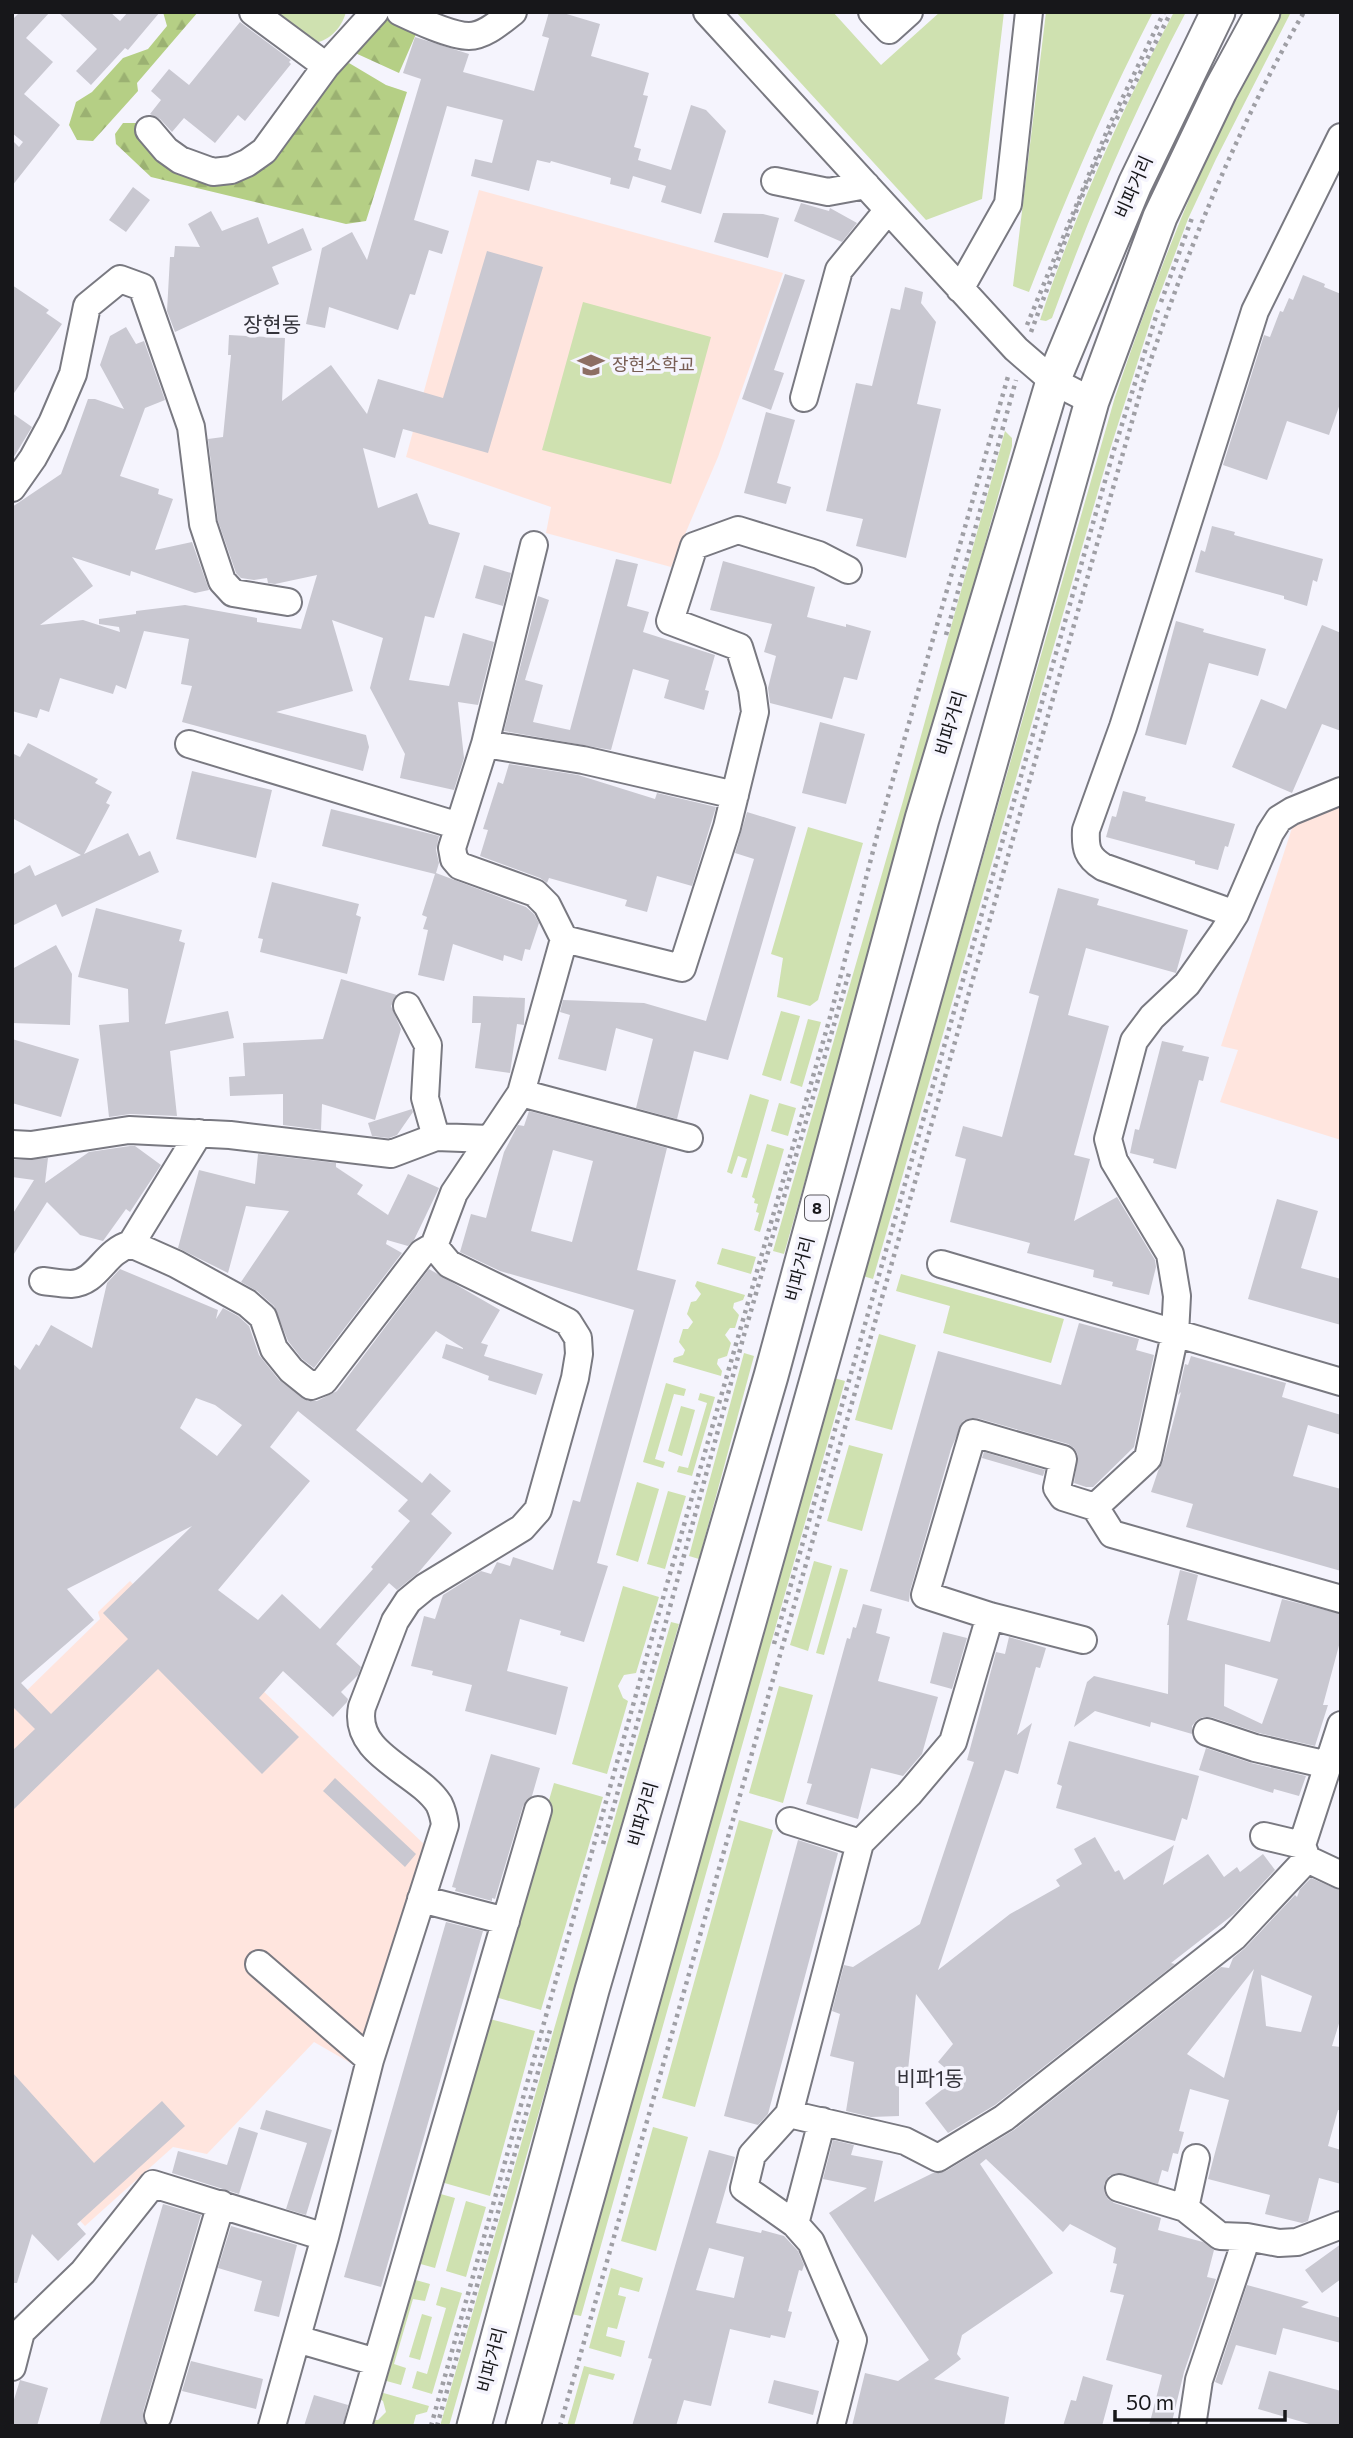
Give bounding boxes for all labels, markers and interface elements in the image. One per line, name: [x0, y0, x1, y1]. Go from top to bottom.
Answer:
street label: 비파거리: [1110, 152, 1157, 221]
district label: 장현동: [243, 311, 301, 336]
school or university icon: 장현소학교: [576, 350, 606, 380]
place label: 장현소학교: [612, 353, 695, 375]
street label: 비파거리: [930, 688, 970, 758]
road number: 8: [805, 1196, 829, 1220]
street label: 비파거리: [780, 1234, 818, 1304]
street label: 비파거리: [622, 1779, 662, 1849]
district label: 비파1동: [897, 2065, 963, 2090]
street label: 비파거리: [472, 2325, 510, 2395]
scale bar: [1115, 2378, 1285, 2422]
text: 50 m: [1126, 2389, 1174, 2414]

